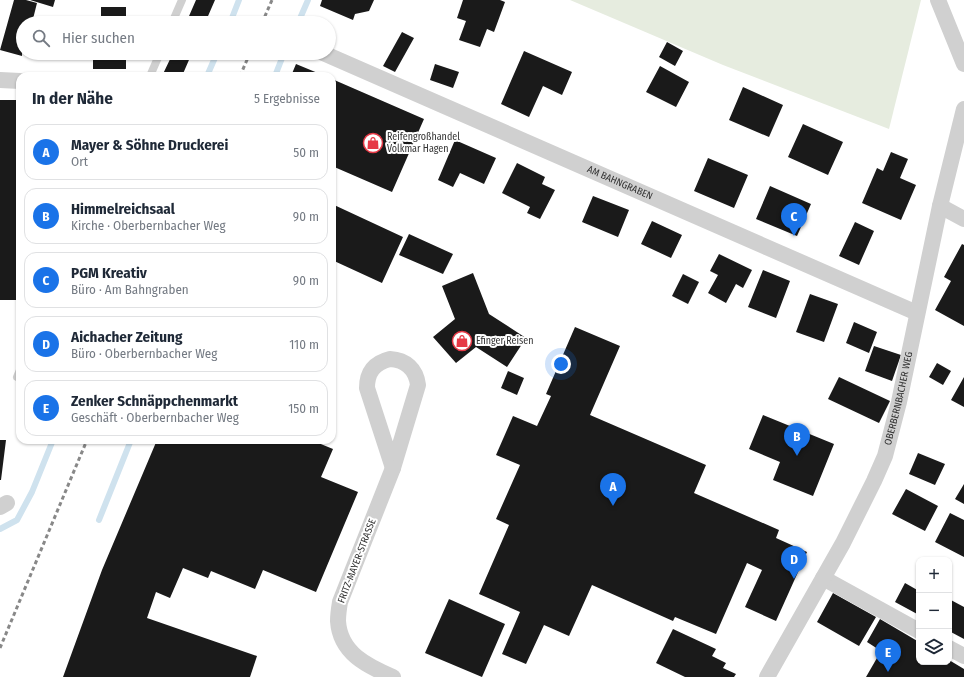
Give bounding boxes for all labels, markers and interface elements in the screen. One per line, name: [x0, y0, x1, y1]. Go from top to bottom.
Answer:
search box: [16, 16, 336, 60]
icon: search: [30, 27, 52, 49]
text: Hier suchen: [62, 29, 135, 47]
text: In der Nähe: [32, 88, 113, 109]
text: 5 Ergebnisse: [254, 91, 320, 106]
place label: Reifengroßhandel Volkmar Hagen: [387, 131, 460, 155]
shop icon: Reifengroßhandel Volkmar Hagen: [362, 132, 384, 154]
text: Mayer & Söhne Druckerei: [71, 136, 228, 154]
text: A: [42, 145, 50, 160]
text: 50 m: [293, 145, 319, 160]
text: Ort: [71, 154, 88, 169]
street label: AM BAHNGRABEN: [585, 163, 654, 203]
text: Himmelreichsaal: [71, 200, 175, 218]
pin: C: [781, 203, 807, 236]
text: B: [42, 209, 50, 224]
text: 90 m: [293, 209, 319, 224]
text: Kirche · Oberbernbacher Weg: [71, 218, 226, 233]
text: PGM Kreativ: [71, 264, 147, 282]
text: C: [43, 273, 49, 288]
text: 90 m: [293, 273, 319, 288]
text: Büro · Am Bahngraben: [71, 282, 189, 297]
text: Aichacher Zeitung: [71, 328, 182, 346]
shop icon: Efinger Reisen: [451, 330, 473, 352]
place label: Efinger Reisen: [476, 335, 534, 347]
text: D: [42, 337, 50, 352]
text: 110 m: [289, 337, 319, 352]
text: Büro · Oberbernbacher Weg: [71, 346, 217, 361]
street label: OBERBERNBACHER WEG: [882, 350, 915, 446]
your location: [551, 354, 571, 374]
text: Zenker Schnäppchenmarkt: [71, 392, 238, 410]
text: E: [43, 401, 49, 416]
text: 150 m: [288, 401, 319, 416]
text: Geschäft · Oberbernbacher Weg: [71, 410, 239, 425]
pin: B: [784, 423, 810, 456]
pin: A: [600, 473, 626, 506]
street label: FRITZ-MAYER-STRASSE: [335, 517, 379, 605]
pin: D: [781, 546, 807, 579]
map controls: [916, 557, 952, 665]
button: +: [916, 557, 952, 593]
button: −: [916, 593, 952, 629]
button: layers: [916, 629, 952, 665]
pin: E: [875, 639, 901, 672]

